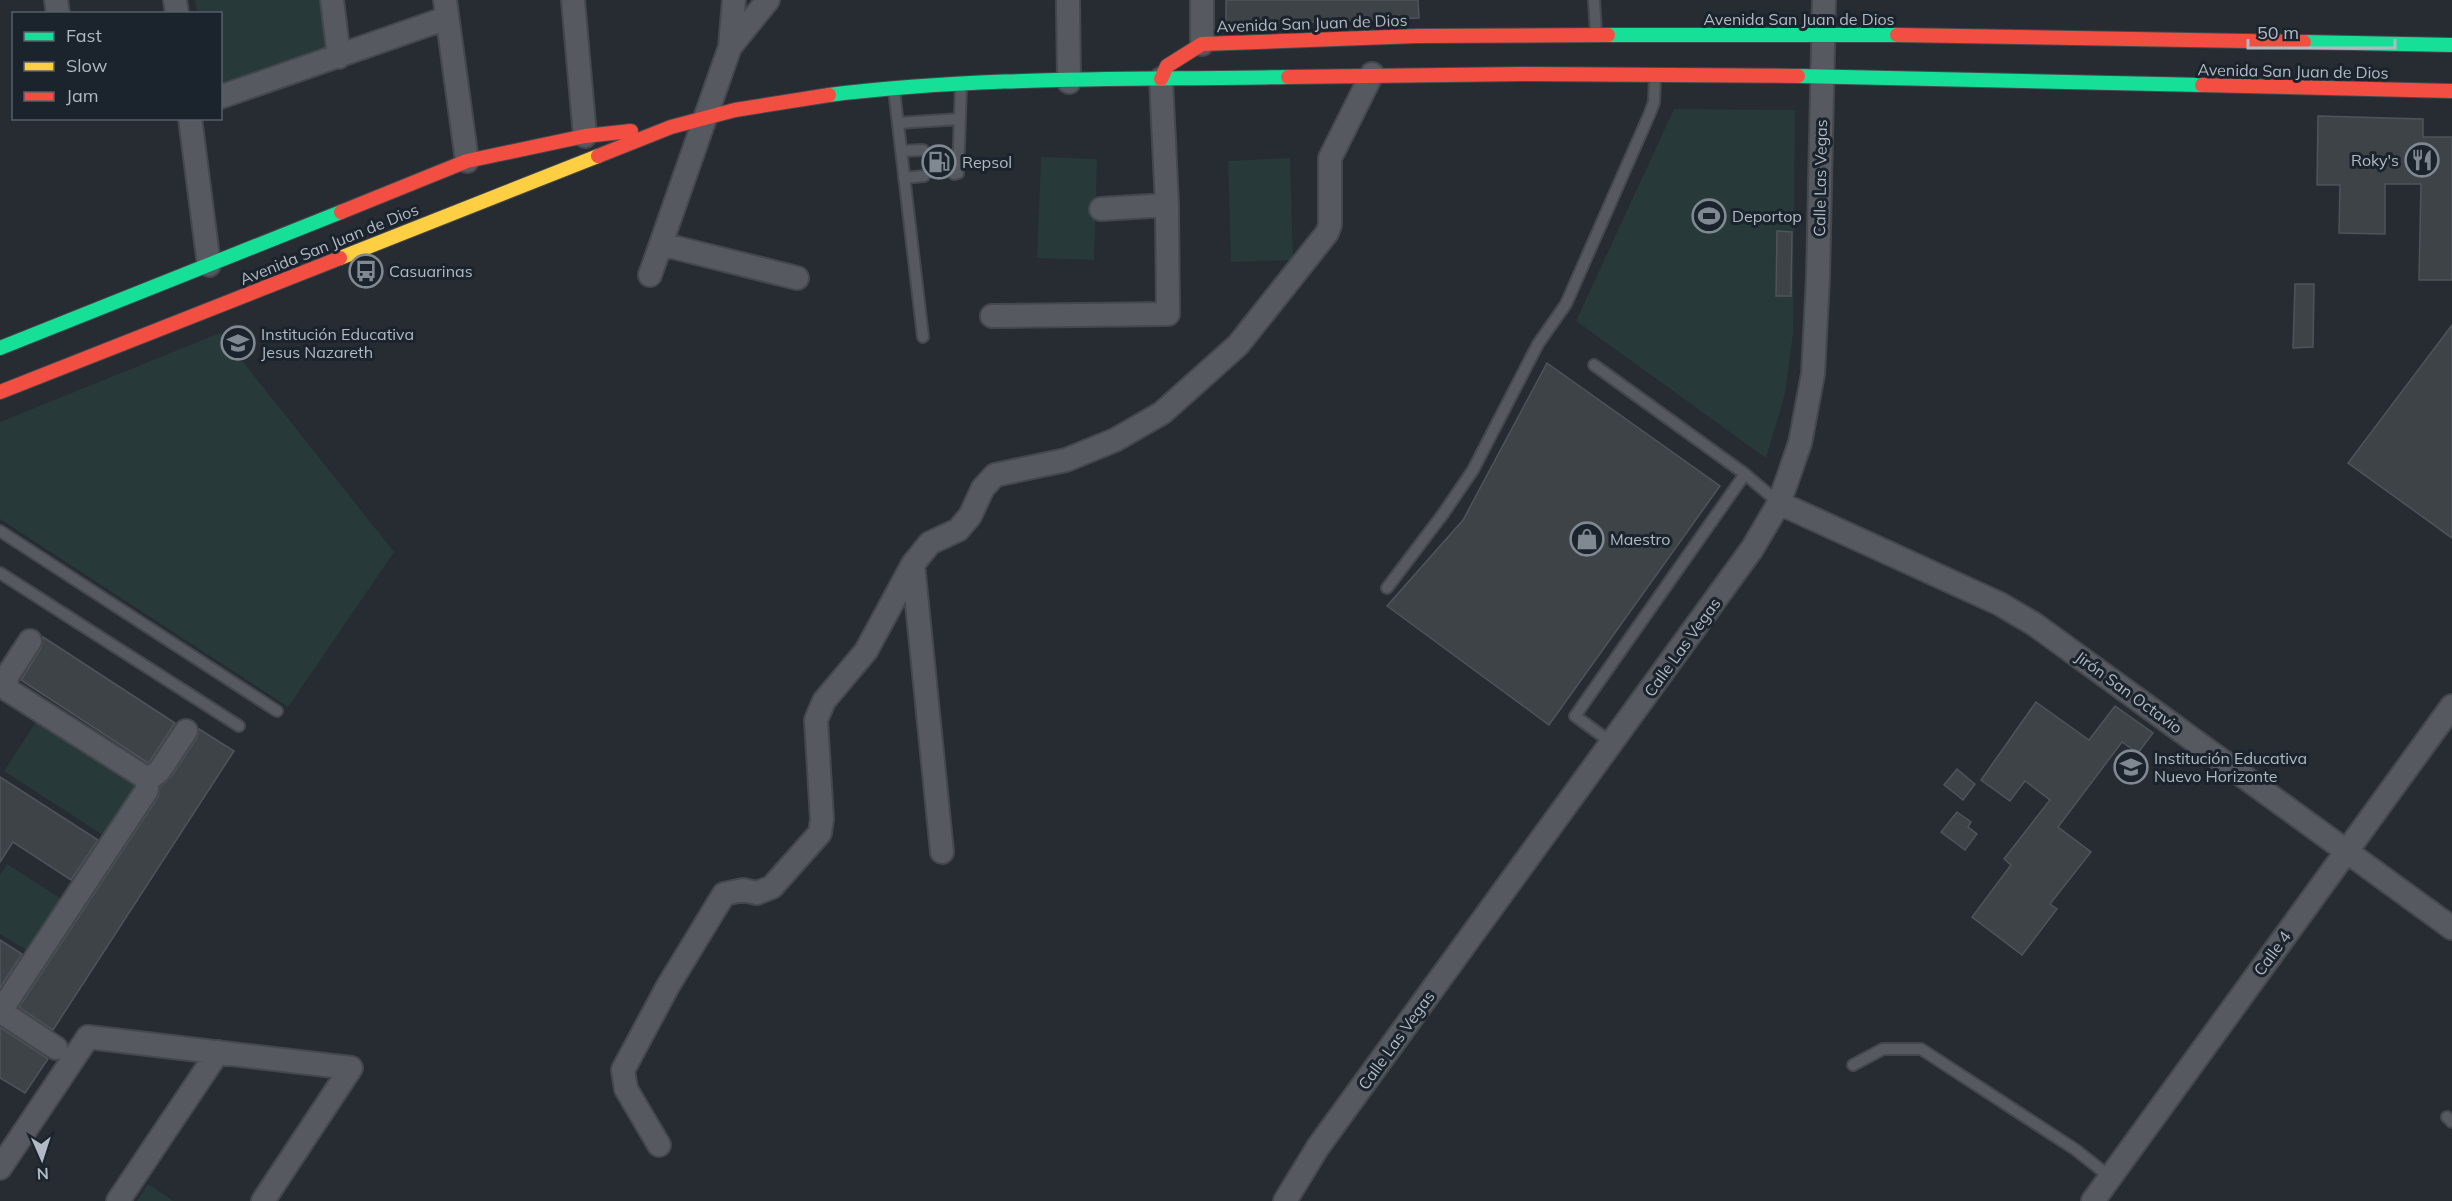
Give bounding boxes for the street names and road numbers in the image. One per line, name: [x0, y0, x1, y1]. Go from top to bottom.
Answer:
street label: Avenida San Juan de Dios: [1703, 9, 1895, 29]
street label: Avenida San Juan de Dios: [1216, 10, 1408, 36]
street label: Avenida San Juan de Dios: [2197, 59, 2389, 83]
street label: Calle Las Vegas: [1809, 119, 1831, 237]
street label: Avenida San Juan de Dios: [237, 199, 421, 289]
street label: Calle Las Vegas: [1639, 594, 1725, 700]
street label: Jirón San Octavio: [2072, 646, 2186, 738]
street label: Calle 4: [2249, 926, 2295, 979]
street label: Calle Las Vegas: [1353, 987, 1439, 1093]

